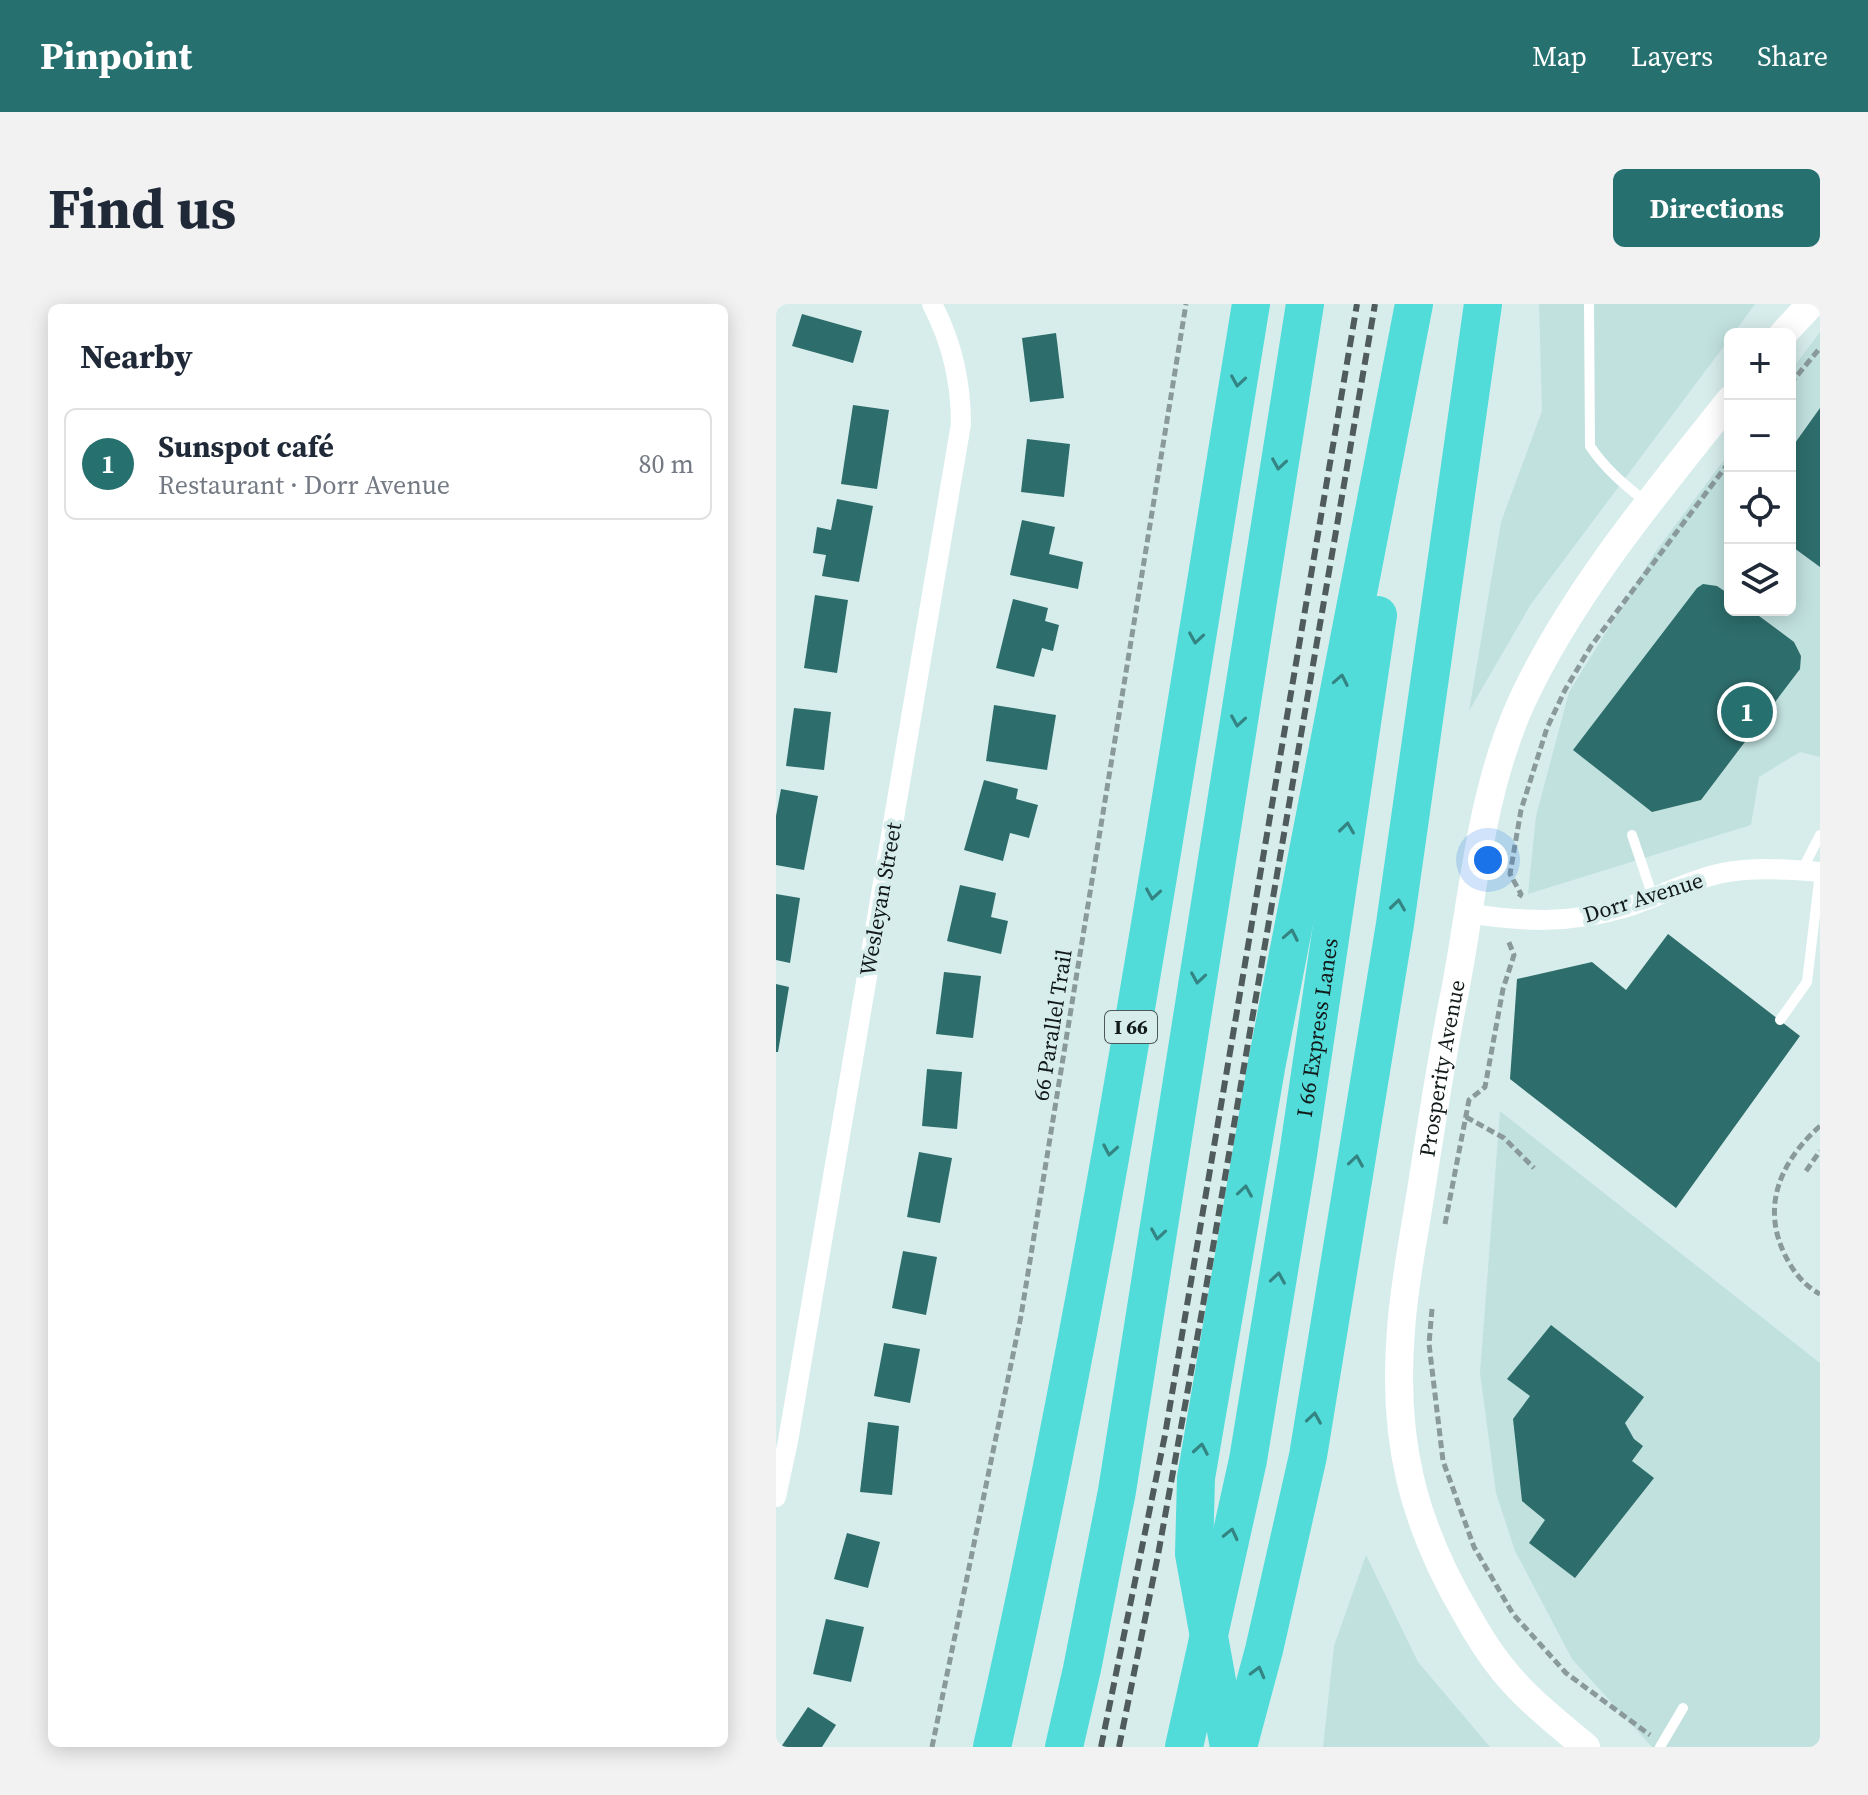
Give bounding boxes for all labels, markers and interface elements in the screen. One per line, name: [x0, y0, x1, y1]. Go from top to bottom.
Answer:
text: Pinpoint: [40, 30, 192, 82]
text: Map: [1532, 37, 1587, 75]
text: Layers: [1631, 37, 1713, 75]
text: Share: [1757, 37, 1828, 75]
button: Directions: [1613, 169, 1820, 247]
text: Find us: [48, 170, 236, 247]
map controls: [1724, 328, 1796, 616]
button: +: [1724, 328, 1796, 400]
text: Nearby: [80, 333, 193, 379]
one-way arrow: [1230, 374, 1247, 388]
button: −: [1724, 400, 1796, 472]
text: Sunspot café: [158, 426, 334, 467]
text: 1: [101, 446, 115, 482]
text: 80 m: [639, 446, 694, 482]
one-way arrow: [1271, 457, 1288, 471]
text: Restaurant · Dorr Avenue: [158, 467, 450, 503]
button: locate: [1724, 472, 1796, 544]
button: layers: [1724, 544, 1796, 616]
one-way arrow: [1188, 631, 1205, 644]
one-way arrow: [1331, 673, 1348, 687]
pin: 1: [1721, 682, 1773, 742]
one-way arrow: [1231, 714, 1248, 728]
street label: Wesleyan Street: [852, 819, 908, 978]
one-way arrow: [1338, 821, 1355, 835]
your location: [1468, 840, 1508, 880]
street label: Dorr Avenue: [1579, 865, 1707, 929]
one-way arrow: [1146, 887, 1163, 901]
one-way arrow: [1389, 898, 1406, 911]
one-way arrow: [1282, 928, 1299, 942]
street label: I 66 Express Lanes: [1289, 936, 1345, 1119]
street label: 66 Parallel Trail: [1025, 947, 1079, 1103]
one-way arrow: [1190, 971, 1207, 984]
street label: Prosperity Avenue: [1412, 977, 1472, 1159]
road number: I 66: [1105, 1011, 1157, 1043]
one-way arrow: [1103, 1144, 1120, 1157]
one-way arrow: [1347, 1155, 1364, 1168]
one-way arrow: [1236, 1184, 1253, 1198]
one-way arrow: [1150, 1228, 1167, 1241]
one-way arrow: [1269, 1272, 1286, 1285]
one-way arrow: [1305, 1411, 1322, 1425]
one-way arrow: [1192, 1442, 1209, 1455]
one-way arrow: [1222, 1528, 1239, 1542]
one-way arrow: [1248, 1665, 1265, 1679]

